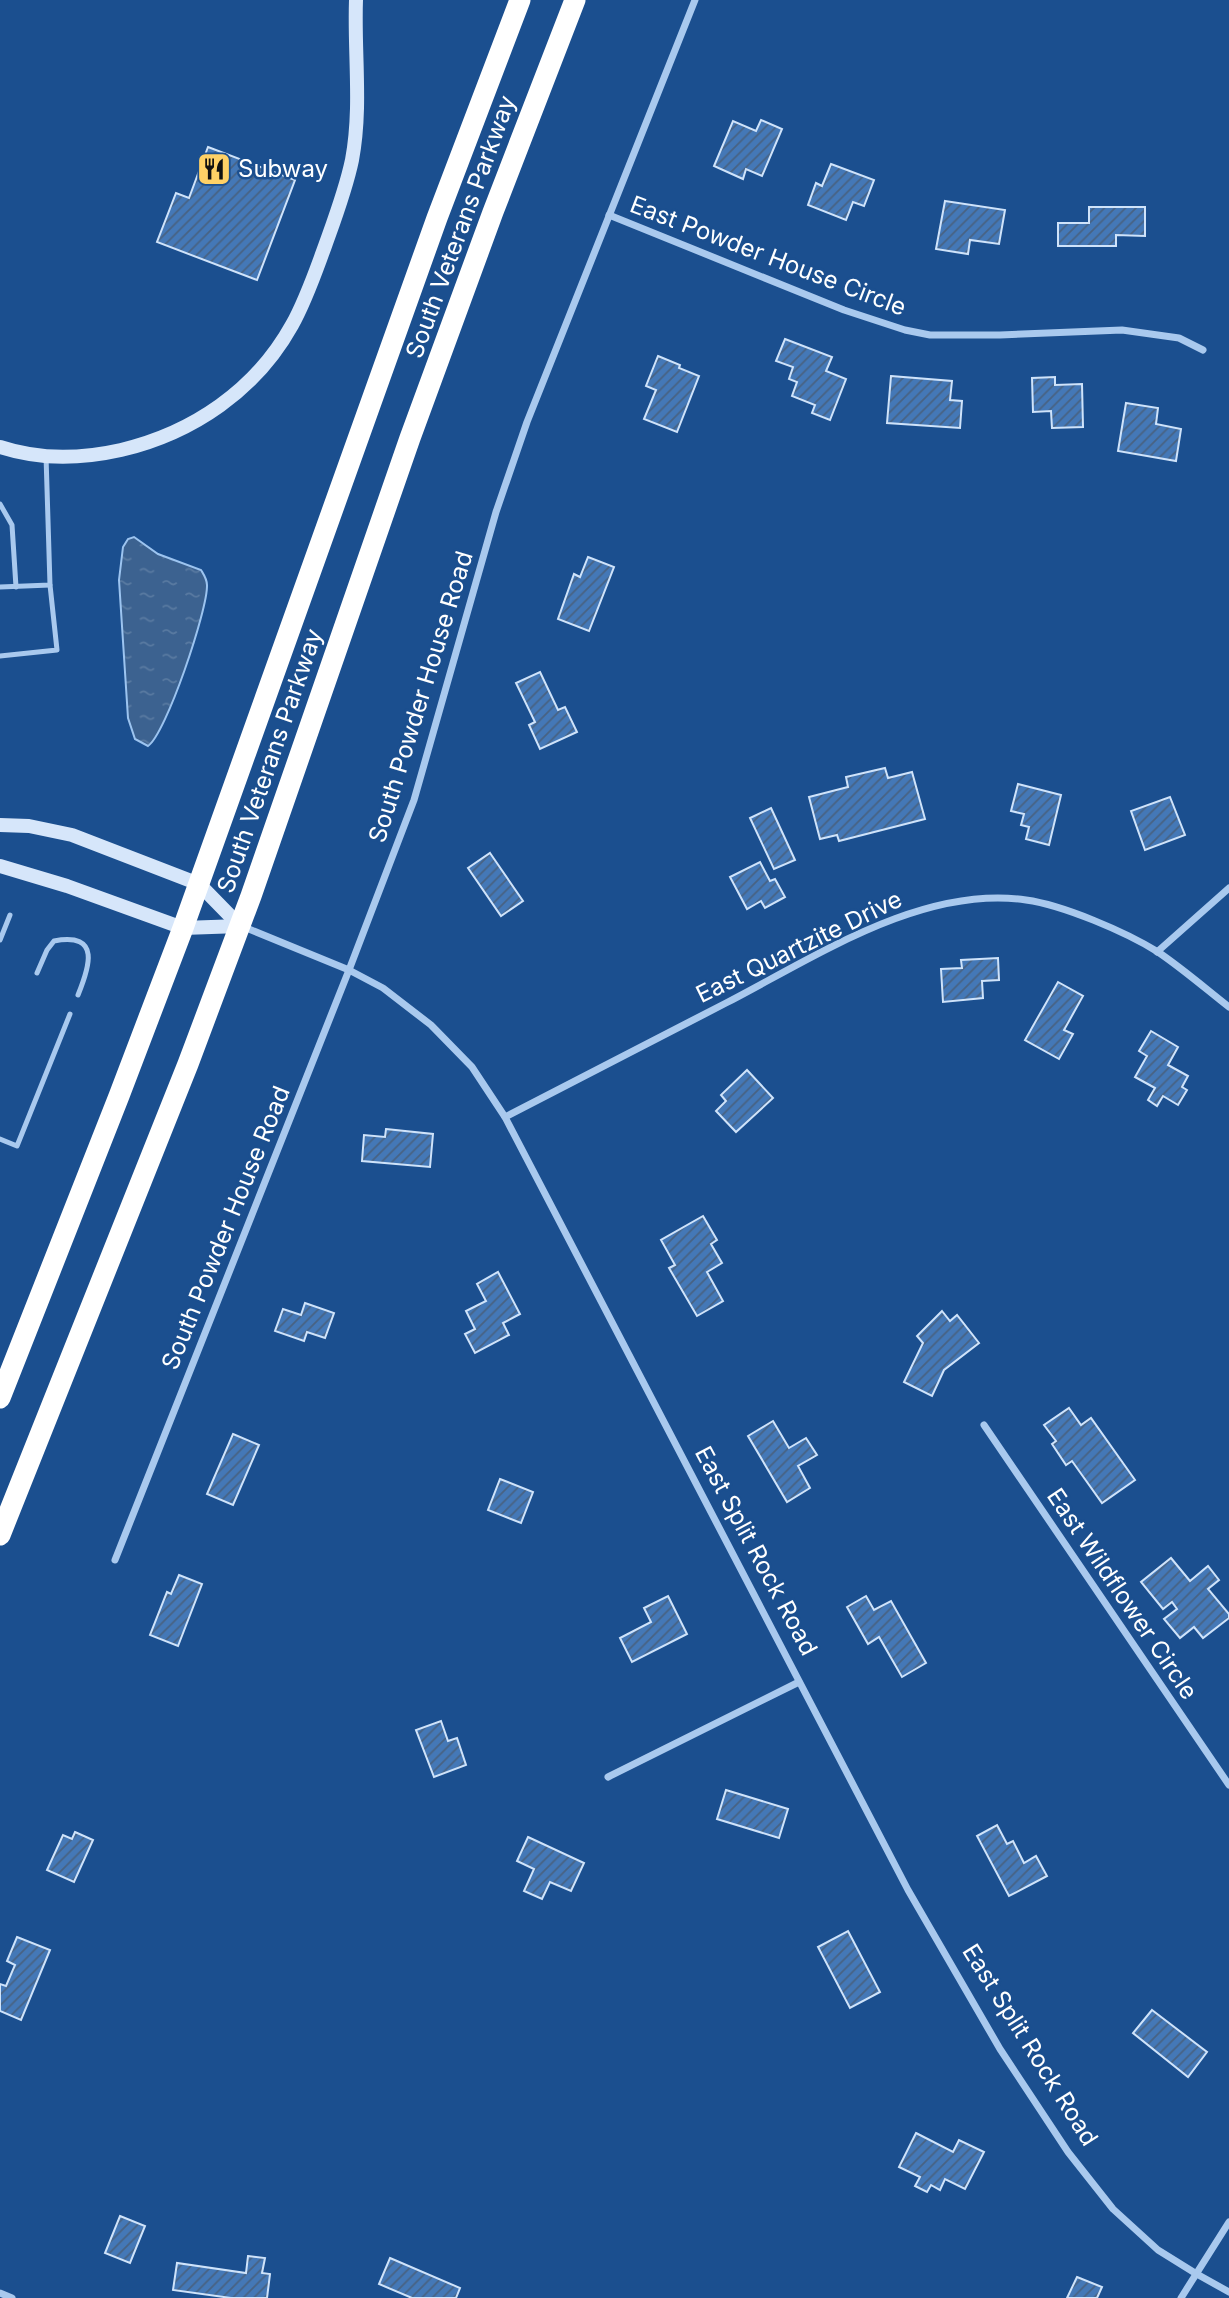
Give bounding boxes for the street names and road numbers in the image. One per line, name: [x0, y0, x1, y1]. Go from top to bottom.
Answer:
street label: South Veterans Parkway: [399, 92, 522, 362]
street label: East Powder House Circle: [626, 189, 910, 322]
street label: South Powder House Road: [362, 548, 479, 846]
street label: South Veterans Parkway: [211, 625, 328, 897]
street label: East Quartzite Drive: [691, 884, 906, 1009]
street label: South Powder House Road: [155, 1082, 296, 1374]
street label: East Split Rock Road: [689, 1441, 824, 1660]
street label: East Wildflower Circle: [1041, 1483, 1204, 1705]
street label: East Split Rock Road: [957, 1938, 1104, 2151]

